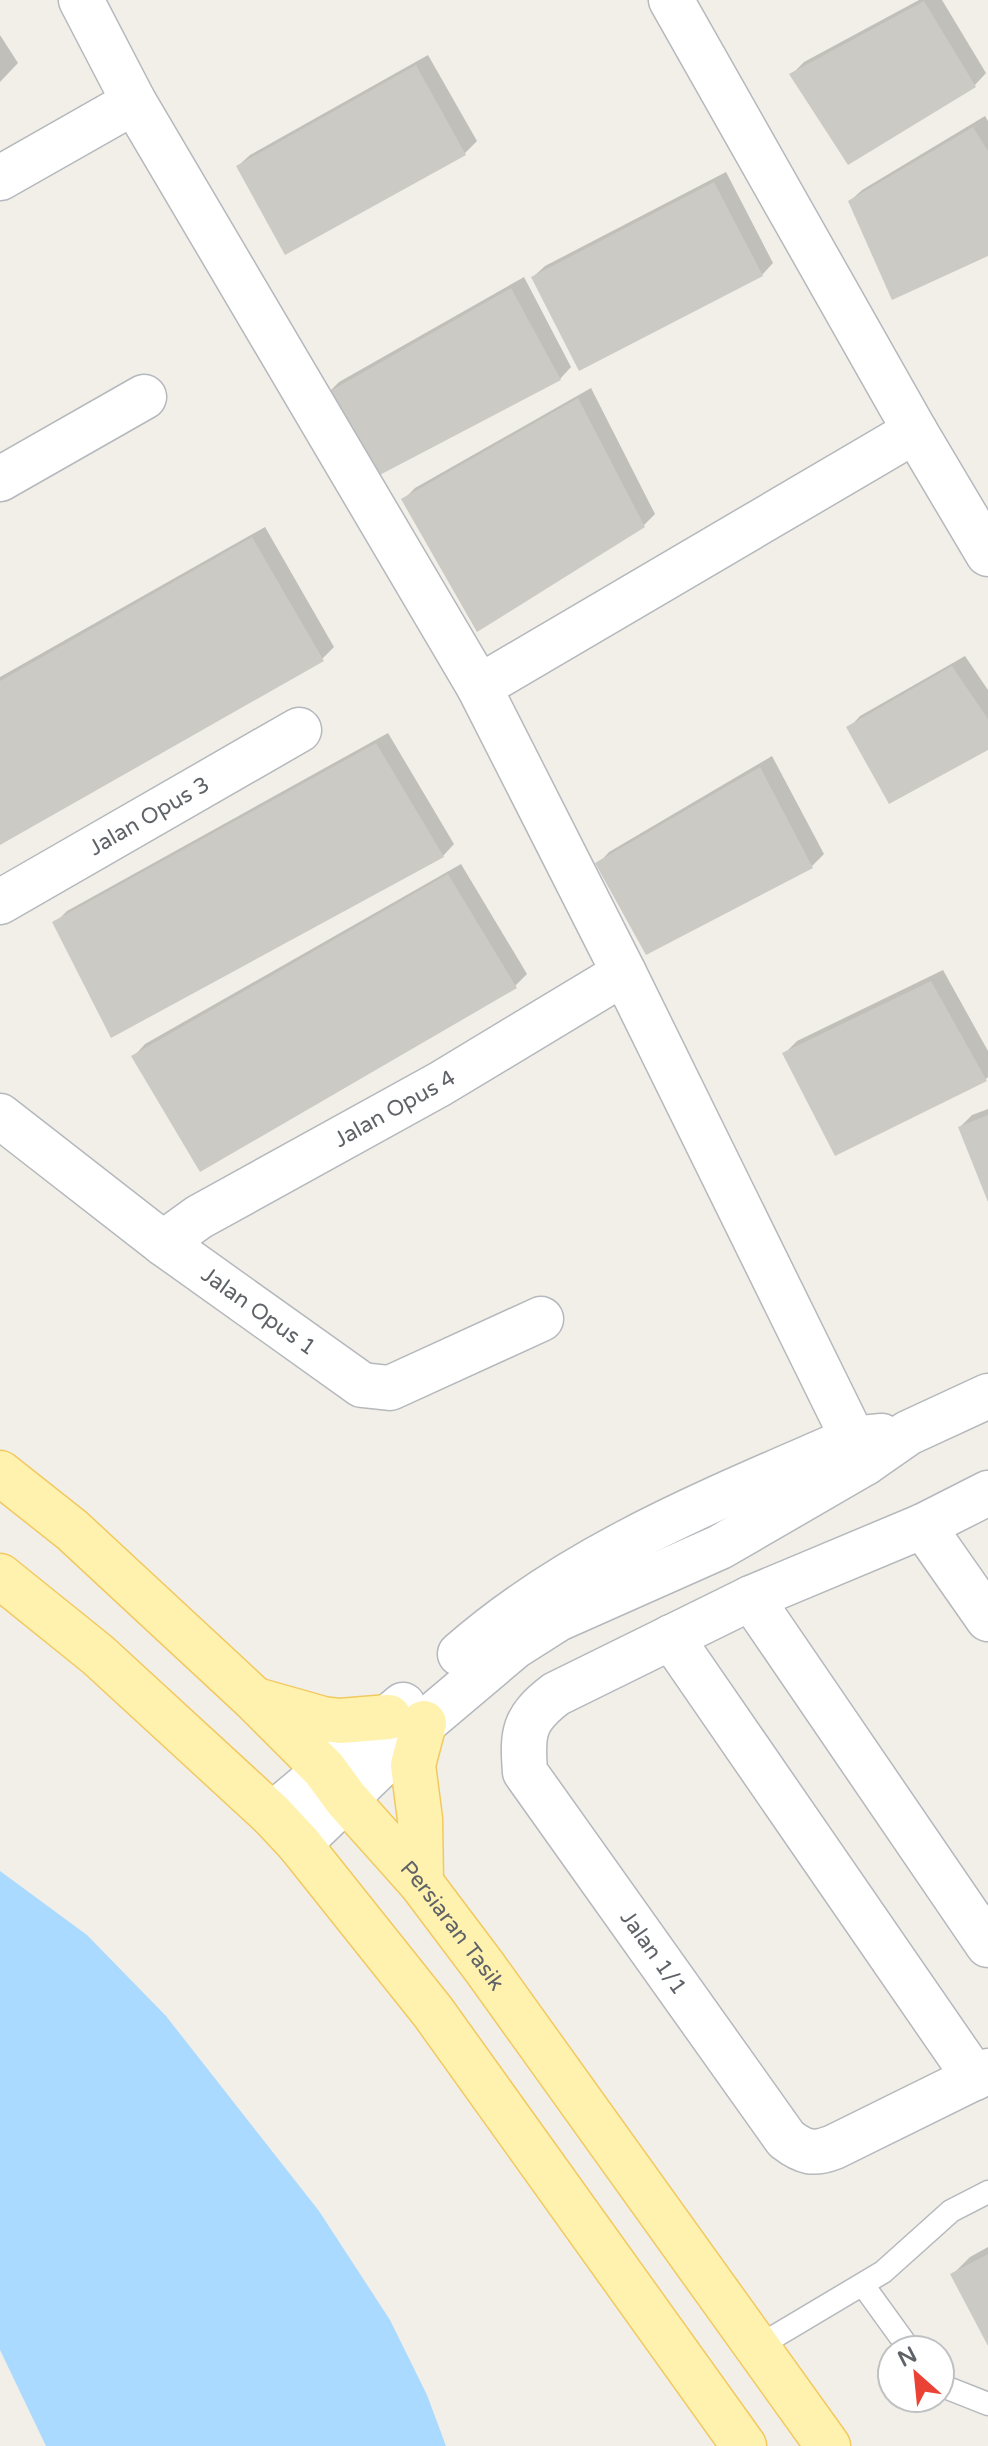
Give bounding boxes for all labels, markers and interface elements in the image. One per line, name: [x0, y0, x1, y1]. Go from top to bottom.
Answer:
street label: Jalan Opus 3: [84, 771, 214, 861]
street label: Jalan Opus 4: [329, 1065, 460, 1153]
street label: Jalan Opus 1: [196, 1261, 321, 1361]
street label: Persiaran Tasik: [395, 1856, 510, 1995]
street label: Jalan 1/1: [615, 1905, 692, 2000]
north arrow: [876, 2334, 956, 2414]
text: N: [894, 2341, 921, 2373]

